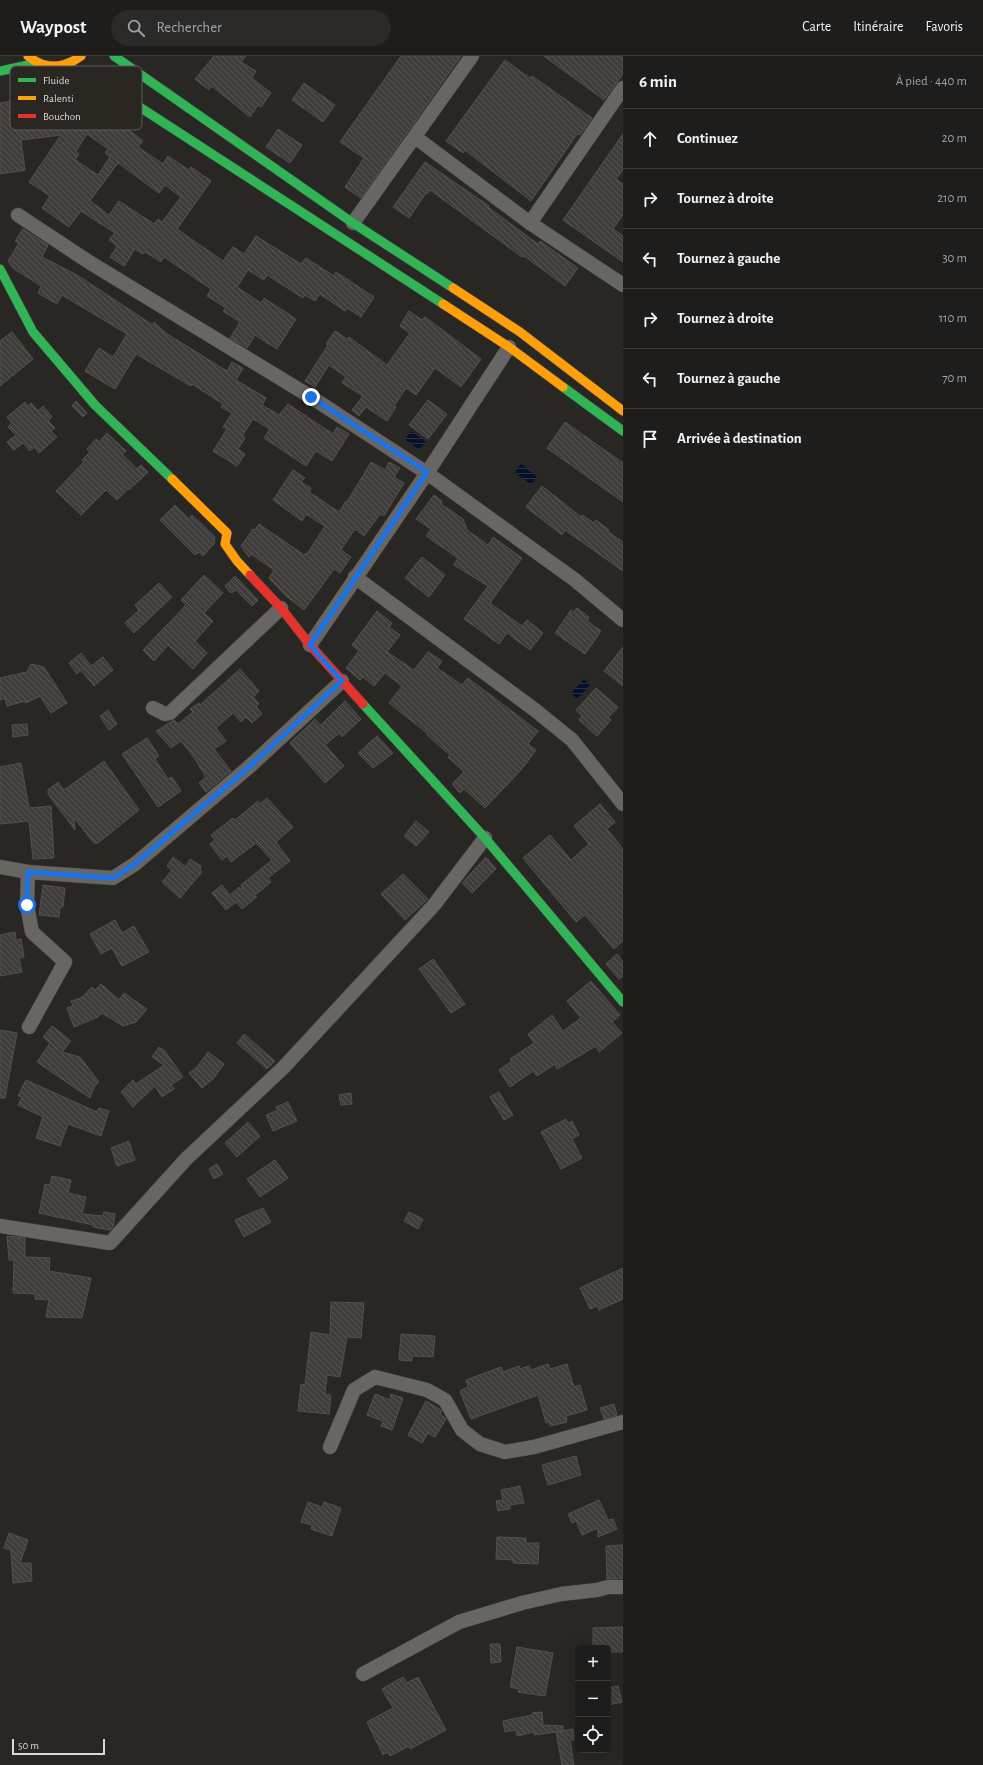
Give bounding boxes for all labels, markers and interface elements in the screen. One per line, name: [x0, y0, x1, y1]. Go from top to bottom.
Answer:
search box: [111, 10, 391, 46]
icon: search: [125, 17, 147, 39]
text: Waypost: [20, 18, 87, 37]
text: Rechercher: [157, 20, 222, 35]
text: Carte: [802, 20, 831, 34]
text: Itinéraire: [853, 20, 903, 34]
text: Favoris: [925, 20, 963, 34]
legend: [10, 66, 142, 130]
text: 6 min: [639, 73, 677, 90]
text: Fluide: [43, 75, 70, 86]
text: À pied · 440 m: [896, 75, 967, 88]
text: Ralenti: [43, 93, 74, 104]
text: Bouchon: [43, 111, 81, 122]
icon: ahead: [639, 128, 661, 150]
text: Continuez: [677, 131, 738, 146]
text: 20 m: [942, 132, 967, 145]
icon: right: [639, 188, 661, 210]
text: Tournez à droite: [677, 191, 774, 206]
text: 210 m: [937, 192, 967, 205]
icon: left: [639, 248, 661, 270]
text: Tournez à gauche: [677, 251, 780, 266]
text: 30 m: [942, 252, 967, 265]
icon: right: [639, 308, 661, 330]
text: Tournez à droite: [677, 311, 774, 326]
text: 110 m: [939, 312, 967, 325]
icon: left: [639, 368, 661, 390]
text: Tournez à gauche: [677, 371, 780, 386]
text: 70 m: [942, 372, 967, 385]
route end: [302, 388, 320, 406]
icon: arrive: [639, 428, 661, 450]
text: Arrivée à destination: [677, 431, 802, 446]
route start: [18, 896, 36, 914]
map controls: [575, 1645, 611, 1753]
button: +: [575, 1645, 611, 1681]
button: −: [575, 1681, 611, 1717]
button: locate: [575, 1717, 611, 1753]
scale bar: [12, 1737, 105, 1756]
text: 50 m: [18, 1740, 39, 1751]

